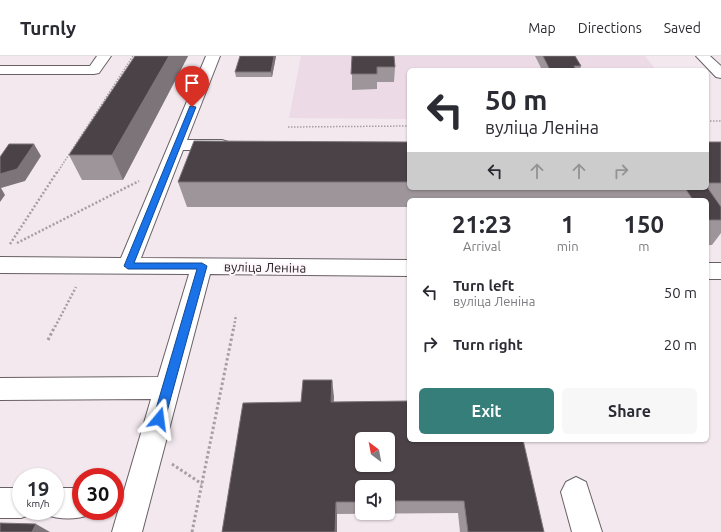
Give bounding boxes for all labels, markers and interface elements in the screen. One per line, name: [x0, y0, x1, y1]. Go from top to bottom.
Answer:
text: Turnly: [20, 17, 76, 39]
text: Map: [528, 20, 556, 36]
text: Directions: [578, 20, 642, 36]
text: Saved: [664, 20, 701, 36]
pin: [175, 66, 209, 107]
icon: arrive: [181, 72, 203, 94]
icon: left: [419, 84, 471, 136]
text: 50 m: [485, 84, 547, 115]
text: вуліца Леніна: [485, 117, 599, 137]
icon: left: [484, 160, 506, 182]
icon: ahead: [526, 160, 548, 182]
icon: ahead: [568, 160, 590, 182]
icon: right: [610, 160, 632, 182]
text: 21:23: [452, 211, 512, 238]
text: 1: [561, 211, 574, 238]
text: 150: [624, 211, 664, 238]
text: Arrival: [463, 239, 501, 253]
text: min: [557, 239, 579, 253]
text: m: [638, 239, 649, 253]
street label: вуліца Леніна: [224, 259, 306, 275]
text: Turn left: [453, 277, 514, 294]
icon: left: [419, 281, 441, 303]
text: 50 m: [664, 284, 697, 301]
text: вуліца Леніна: [453, 294, 535, 308]
icon: right: [419, 333, 441, 355]
text: Turn right: [453, 336, 523, 353]
text: 20 m: [664, 336, 697, 353]
button: Exit: [419, 388, 554, 434]
button: Share: [562, 388, 697, 434]
position arrow: [138, 398, 180, 440]
north arrow: [355, 432, 395, 472]
map controls: [355, 432, 395, 520]
speed limit sign: 30: [72, 468, 124, 520]
text: 19: [27, 477, 49, 500]
button: sound: [355, 480, 395, 520]
text: km/h: [26, 498, 50, 509]

